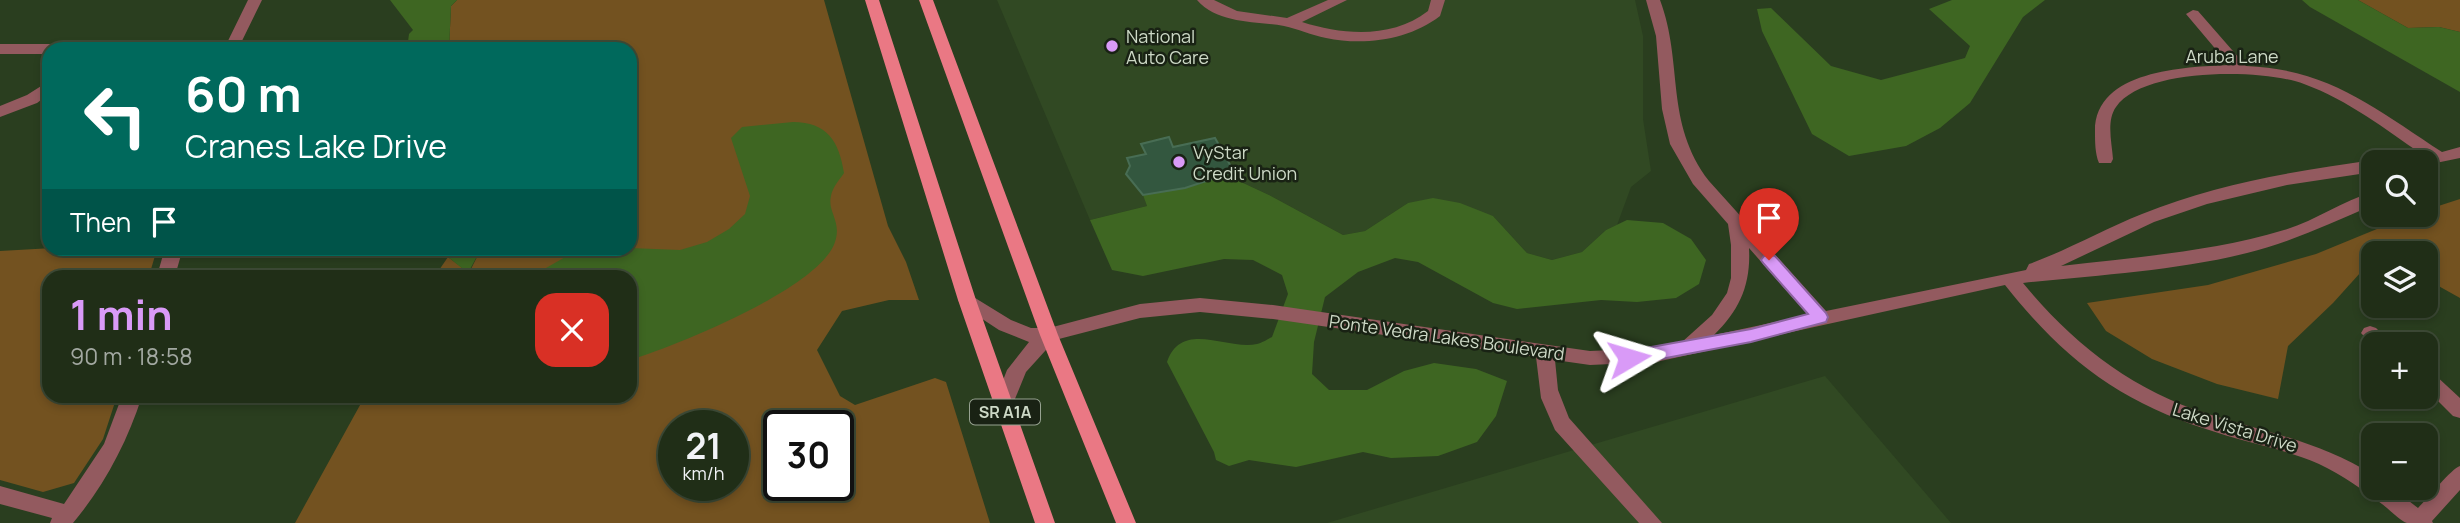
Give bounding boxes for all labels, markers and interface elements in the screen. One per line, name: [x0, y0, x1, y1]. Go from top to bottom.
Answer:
place label: National Auto Care: [1126, 24, 1209, 69]
marker: National Auto Care: [1104, 38, 1120, 54]
street label: Aruba Lane: [2185, 44, 2279, 68]
text: 60 m: [185, 60, 302, 127]
icon: left: [70, 70, 161, 161]
text: Cranes Lake Drive: [185, 124, 447, 168]
place label: VyStar Credit Union: [1193, 140, 1297, 185]
map controls: [2361, 150, 2438, 500]
button: search: [2361, 150, 2438, 227]
marker: VyStar Credit Union: [1171, 154, 1187, 170]
pin: [1739, 188, 1799, 260]
icon: arrive: [1750, 199, 1788, 237]
icon: arrive: [145, 203, 183, 241]
text: Then: [70, 204, 131, 240]
button: layers: [2361, 241, 2438, 318]
text: 1 min: [70, 285, 173, 343]
button: close: [535, 293, 609, 367]
street label: Ponte Vedra Lakes Boulevard: [1328, 309, 1566, 365]
position arrow: [1592, 321, 1666, 395]
button: +: [2361, 332, 2438, 409]
text: 90 m · 18:58: [70, 340, 193, 372]
street label: Lake Vista Drive: [2170, 397, 2300, 457]
road number: SR A1A: [970, 400, 1040, 424]
speed limit sign: 30: [763, 410, 854, 501]
text: 21: [685, 422, 722, 470]
button: −: [2361, 423, 2438, 500]
text: km/h: [683, 461, 724, 485]

